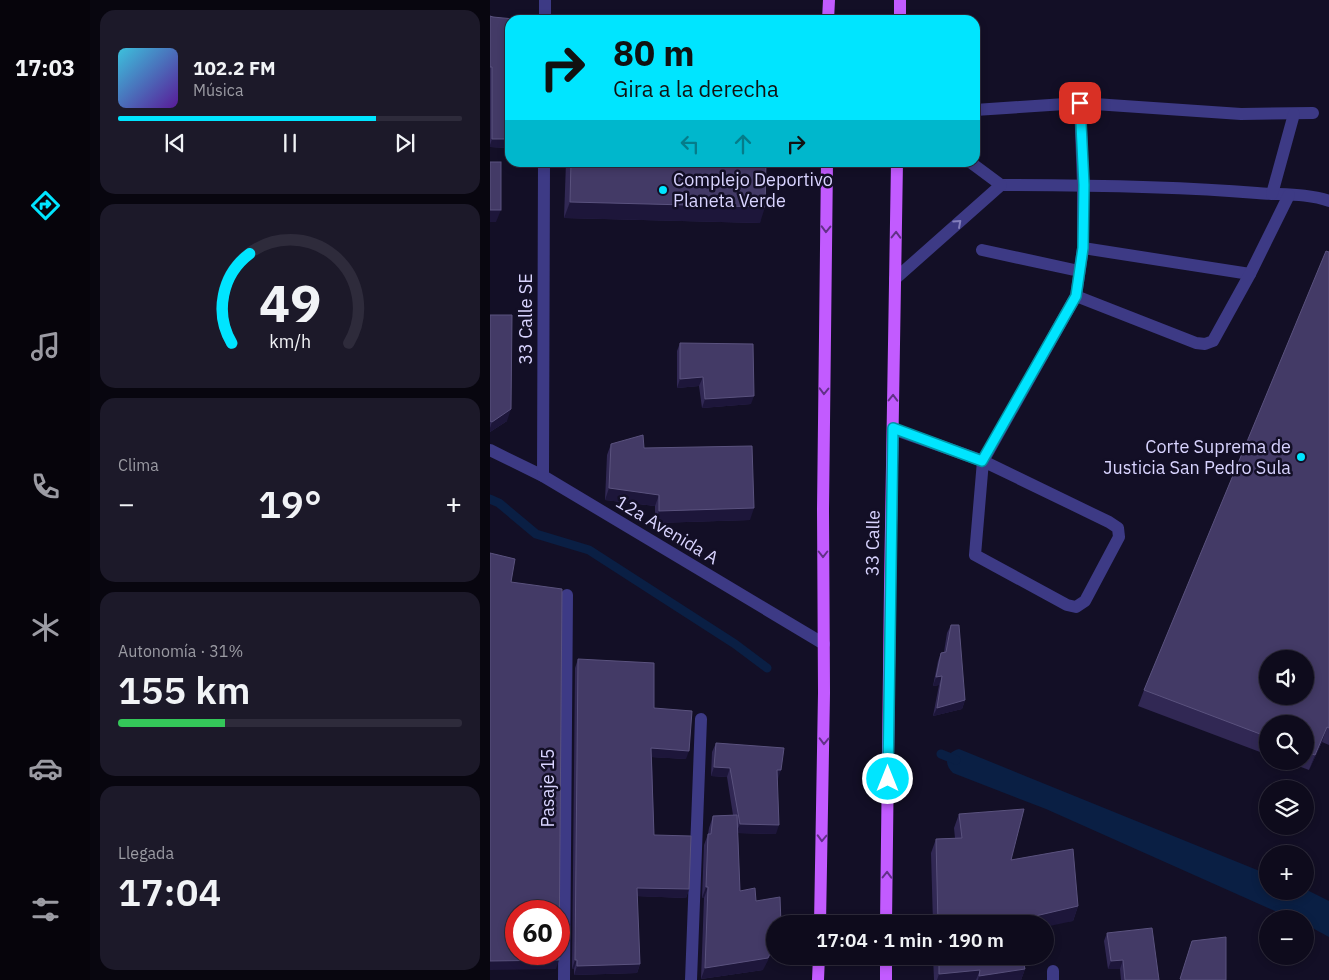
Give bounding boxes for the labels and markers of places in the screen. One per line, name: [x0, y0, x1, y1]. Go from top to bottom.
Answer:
pin: [1059, 82, 1101, 124]
place label: Complejo Deportivo Planeta Verde: [673, 168, 833, 212]
marker: Complejo Deportivo Planeta Verde: [657, 184, 669, 196]
place label: Corte Suprema de Justicia San Pedro Sula: [1103, 435, 1291, 479]
marker: Corte Suprema de Justicia San Pedro Sula: [1295, 451, 1307, 463]

